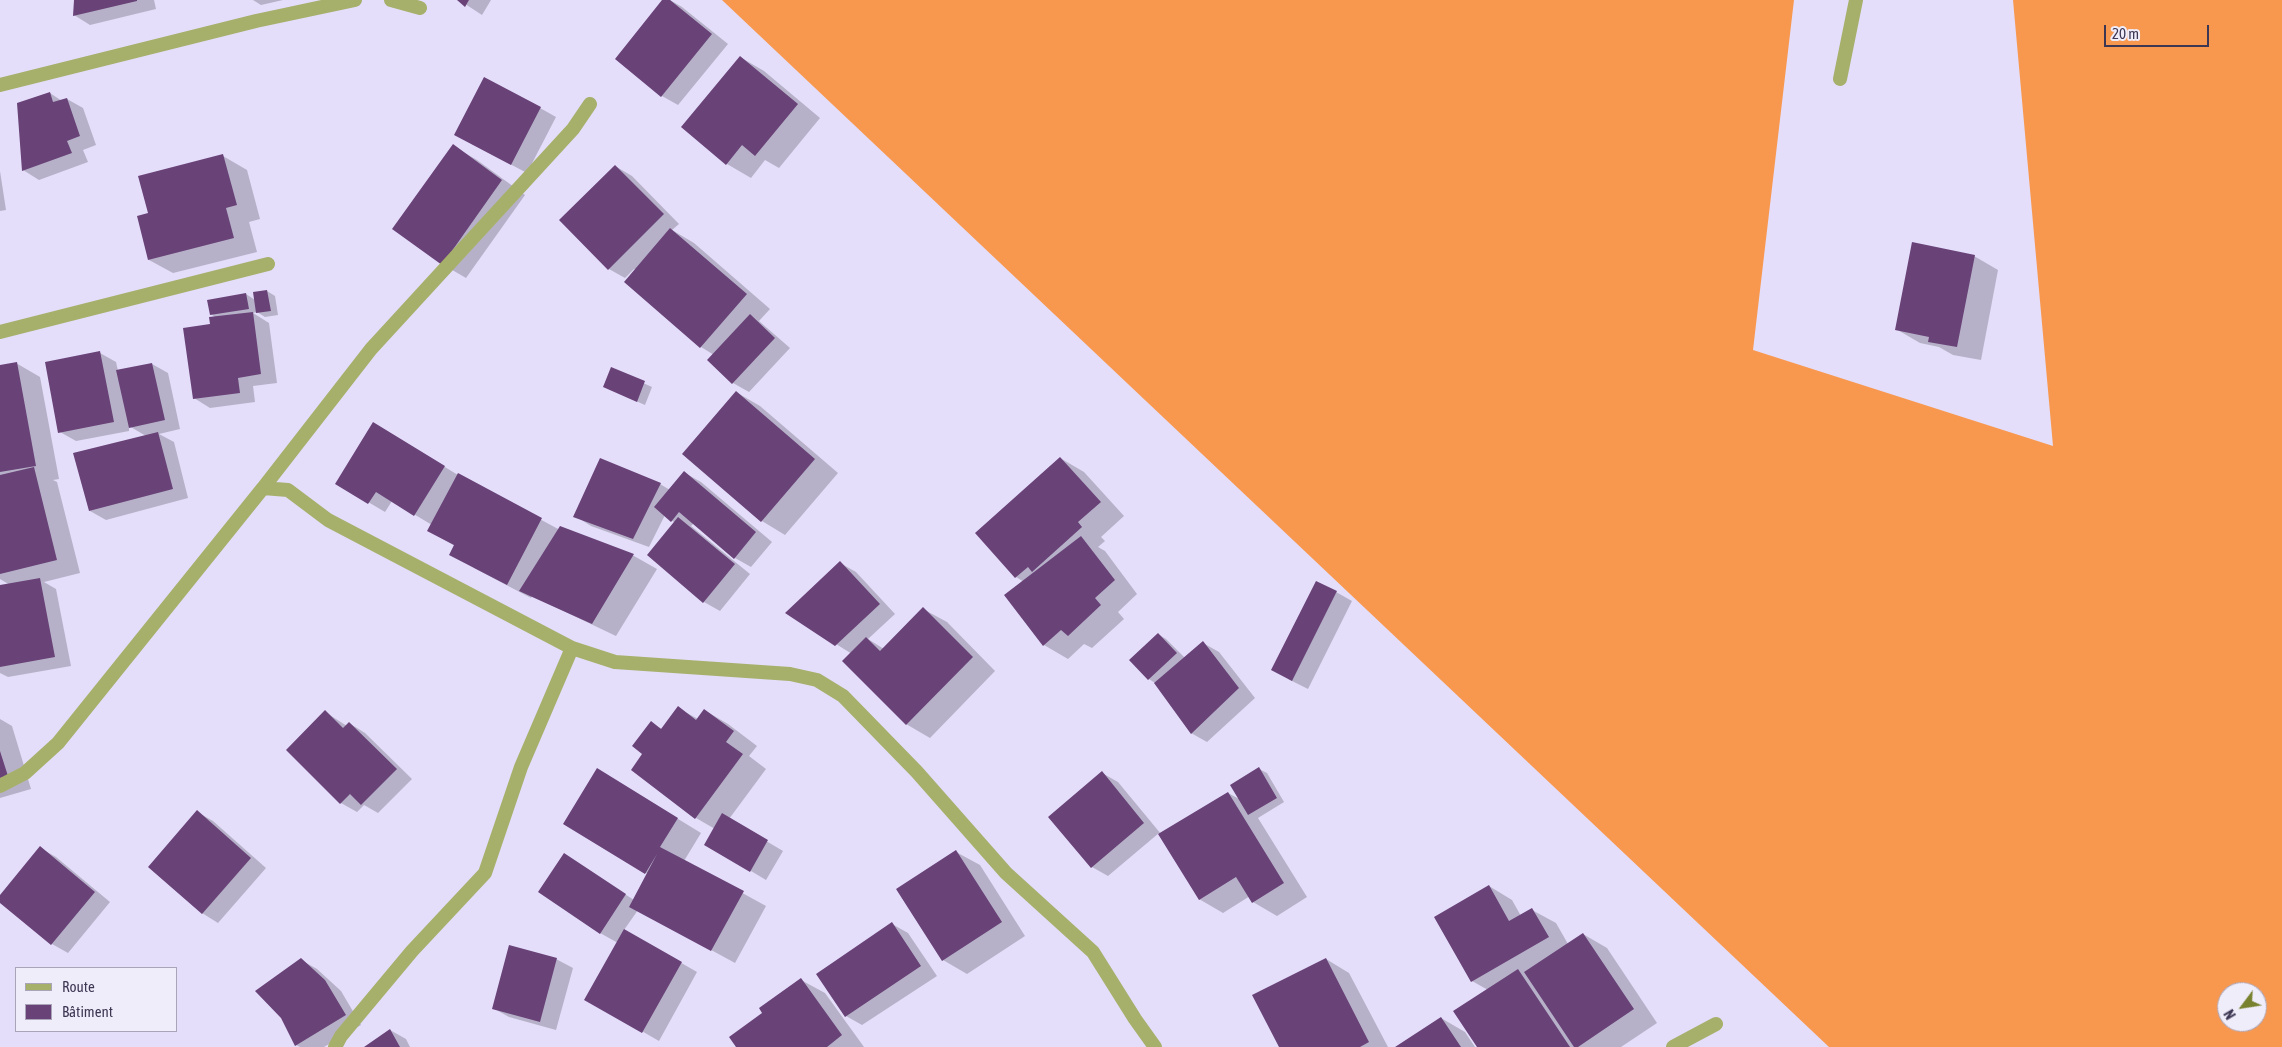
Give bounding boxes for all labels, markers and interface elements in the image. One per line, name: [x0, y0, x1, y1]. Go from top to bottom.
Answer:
scale bar: [2107, 15, 2212, 47]
text: 20 m: [2112, 25, 2139, 42]
legend: [15, 967, 178, 1032]
text: Route: [62, 978, 95, 995]
north arrow: [2217, 982, 2267, 1032]
text: Bâtiment: [62, 1003, 113, 1020]
text: N: [2221, 1007, 2239, 1022]

